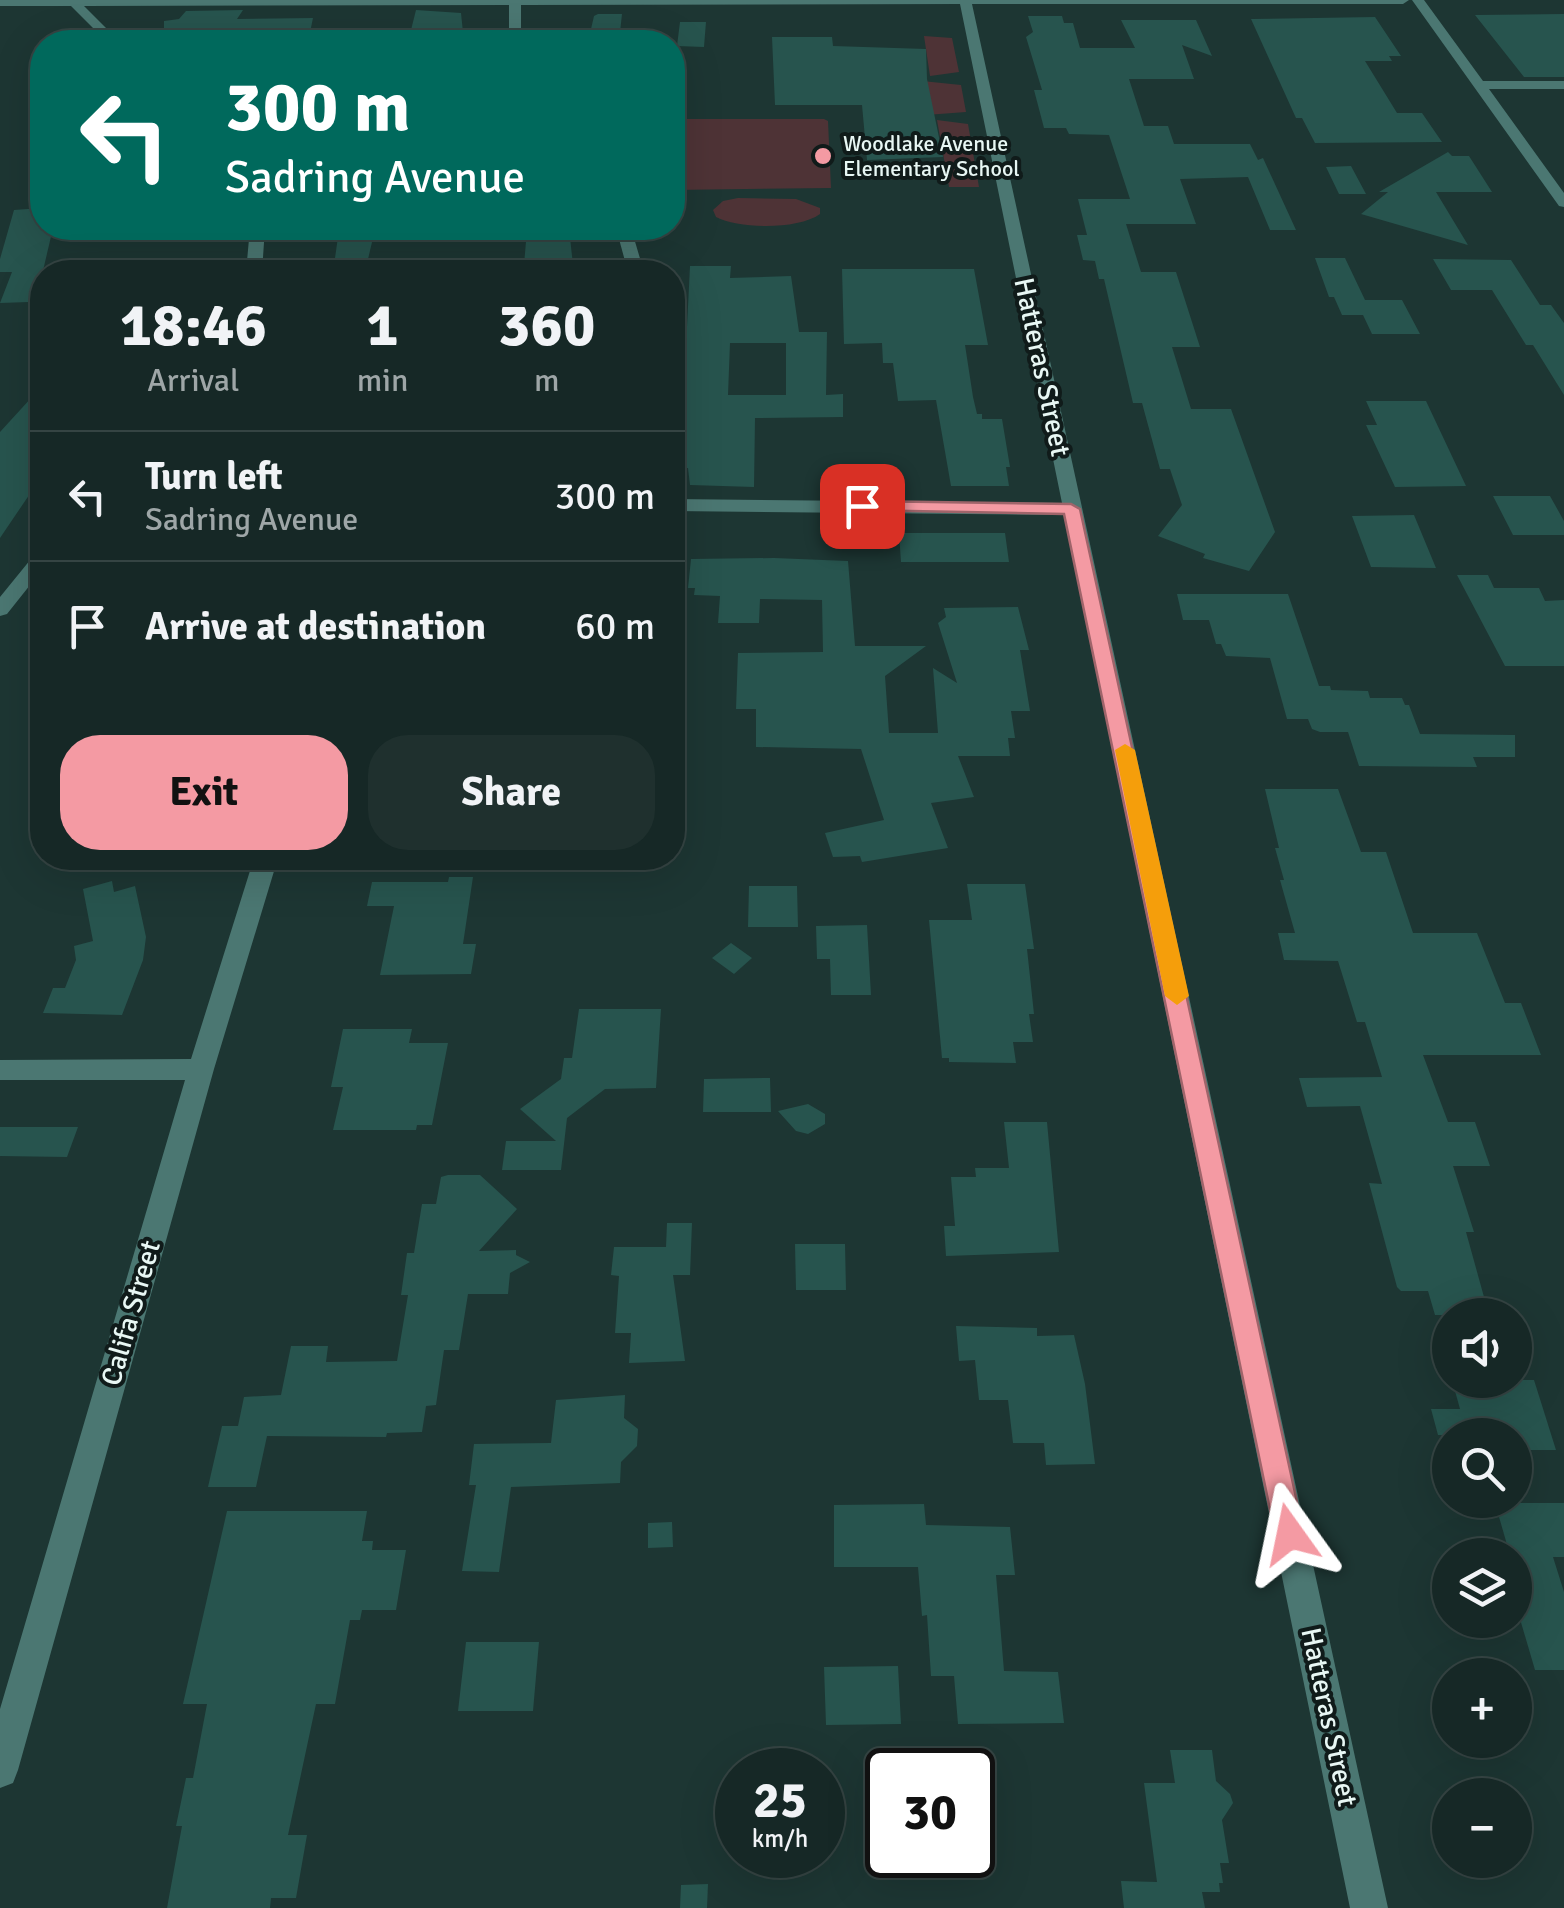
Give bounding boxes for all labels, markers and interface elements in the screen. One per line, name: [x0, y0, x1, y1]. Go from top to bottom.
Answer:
text: 300 m: [225, 64, 410, 150]
icon: left: [60, 70, 190, 200]
place label: Woodlake Avenue Elementary School: [843, 130, 1020, 182]
marker: Woodlake Avenue Elementary School: [812, 145, 834, 167]
text: Sadring Avenue: [225, 150, 525, 205]
street label: Hatteras Street: [1006, 275, 1078, 460]
text: 18:46: [120, 289, 267, 363]
text: 1: [366, 289, 399, 363]
text: 360: [498, 289, 595, 363]
text: Arrival: [147, 361, 239, 400]
text: min: [357, 361, 408, 400]
text: m: [534, 361, 559, 400]
text: Turn left: [145, 453, 283, 500]
pin: [820, 464, 905, 549]
icon: left: [60, 469, 115, 524]
text: 300 m: [555, 473, 655, 520]
icon: arrive: [835, 479, 890, 534]
text: Sadring Avenue: [145, 500, 358, 539]
icon: arrive: [60, 599, 115, 654]
text: Arrive at destination: [145, 603, 486, 650]
text: 60 m: [575, 603, 655, 650]
button: Exit: [60, 735, 348, 850]
button: Share: [368, 735, 655, 850]
street label: Califa Street: [94, 1236, 168, 1389]
map controls: [1432, 1298, 1532, 1878]
button: sound: [1432, 1298, 1532, 1398]
button: search: [1432, 1418, 1532, 1518]
position arrow: [1238, 1482, 1342, 1586]
button: layers: [1432, 1538, 1532, 1638]
street label: Hatteras Street: [1293, 1625, 1365, 1810]
button: +: [1432, 1658, 1532, 1758]
speed limit sign: 30: [865, 1748, 995, 1878]
text: 25: [753, 1770, 807, 1832]
button: −: [1432, 1778, 1532, 1878]
text: km/h: [752, 1823, 808, 1854]

